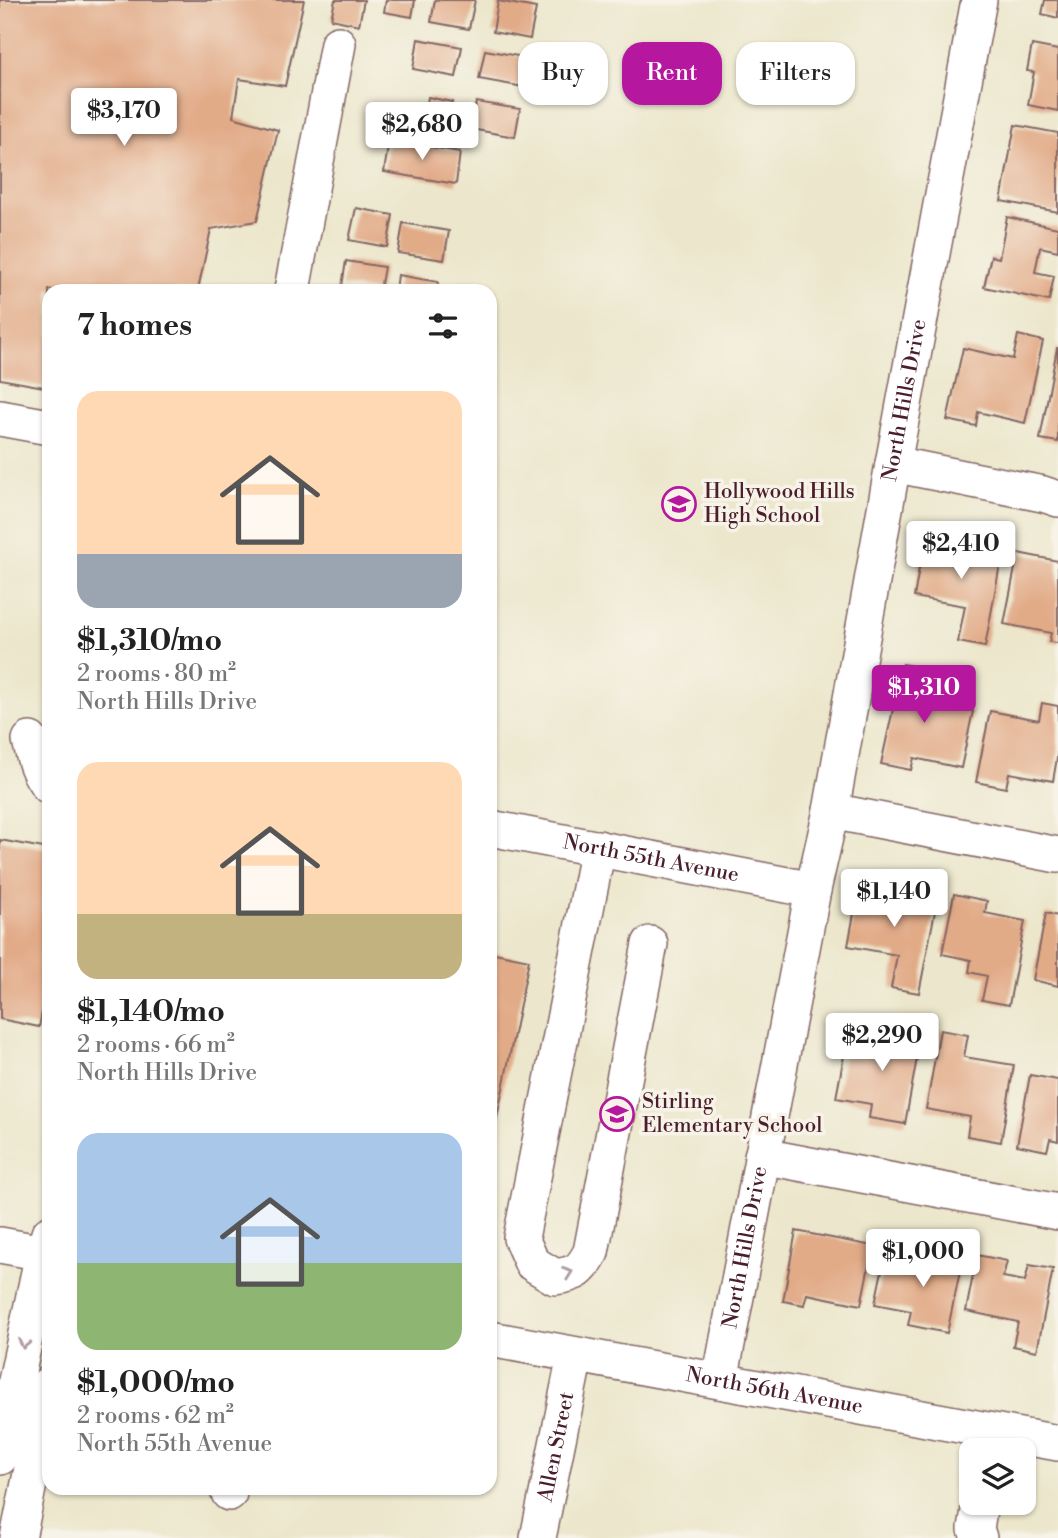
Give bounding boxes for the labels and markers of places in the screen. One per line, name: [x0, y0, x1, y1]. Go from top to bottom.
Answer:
pin: $3,170: [67, 88, 181, 148]
pin: $2,680: [365, 102, 479, 162]
place label: Hollywood Hills High School: [704, 479, 855, 529]
school or university icon: Hollywood Hills High School: [660, 485, 698, 523]
pin: $2,410: [904, 522, 1018, 581]
pin: $1,310: [867, 666, 981, 725]
pin: $1,140: [837, 870, 951, 929]
pin: $2,290: [825, 1014, 939, 1073]
place label: Stirling Elementary School: [642, 1089, 822, 1139]
school or university icon: Stirling Elementary School: [598, 1095, 636, 1133]
pin: $1,000: [866, 1230, 980, 1289]

